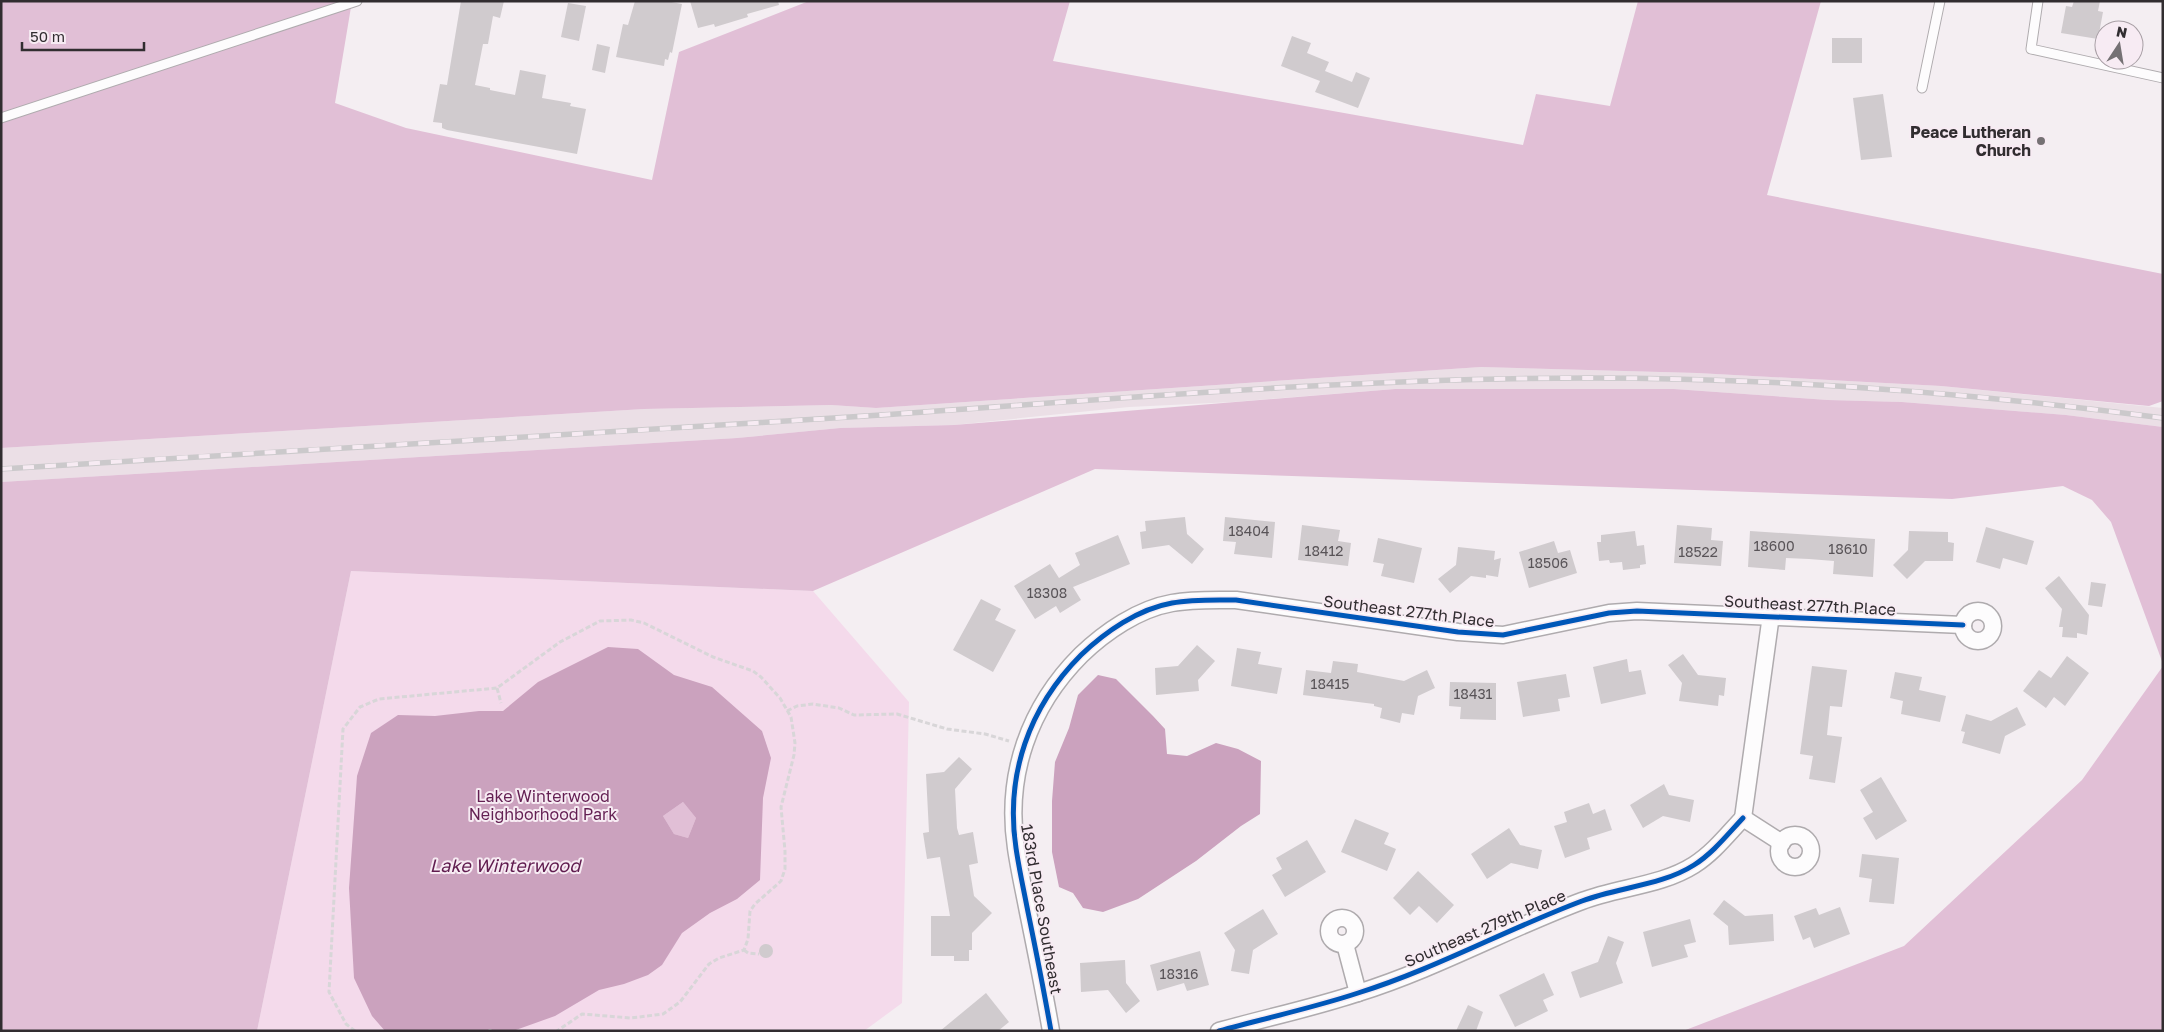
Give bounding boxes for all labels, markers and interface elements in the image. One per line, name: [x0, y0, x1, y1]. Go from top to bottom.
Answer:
scale bar: [22, 20, 145, 52]
north arrow: [2094, 20, 2144, 70]
text: N: [2115, 22, 2129, 41]
text: 50 m: [30, 27, 65, 45]
place label: Peace Lutheran Church: [1910, 122, 2031, 160]
marker: Peace Lutheran Church: [2035, 135, 2047, 147]
house number: 18404: [1228, 522, 1270, 539]
house number: 18600: [1753, 537, 1795, 554]
house number: 18610: [1828, 540, 1868, 557]
house number: 18412: [1305, 542, 1343, 559]
house number: 18522: [1678, 543, 1718, 560]
house number: 18506: [1528, 554, 1568, 571]
house number: 18308: [1027, 584, 1067, 601]
street label: Southeast 277th Place: [1322, 591, 1496, 631]
street label: Southeast 277th Place: [1724, 591, 1896, 619]
house number: 18415: [1311, 675, 1349, 692]
house number: 18431: [1454, 685, 1493, 702]
park label: Lake Winterwood Neighborhood Park: [469, 786, 617, 824]
street label: 183rd Place Southeast: [1017, 822, 1067, 996]
water label: Lake Winterwood: [430, 854, 582, 876]
street label: Southeast 279th Place: [1401, 885, 1569, 971]
house number: 18316: [1160, 965, 1198, 982]

